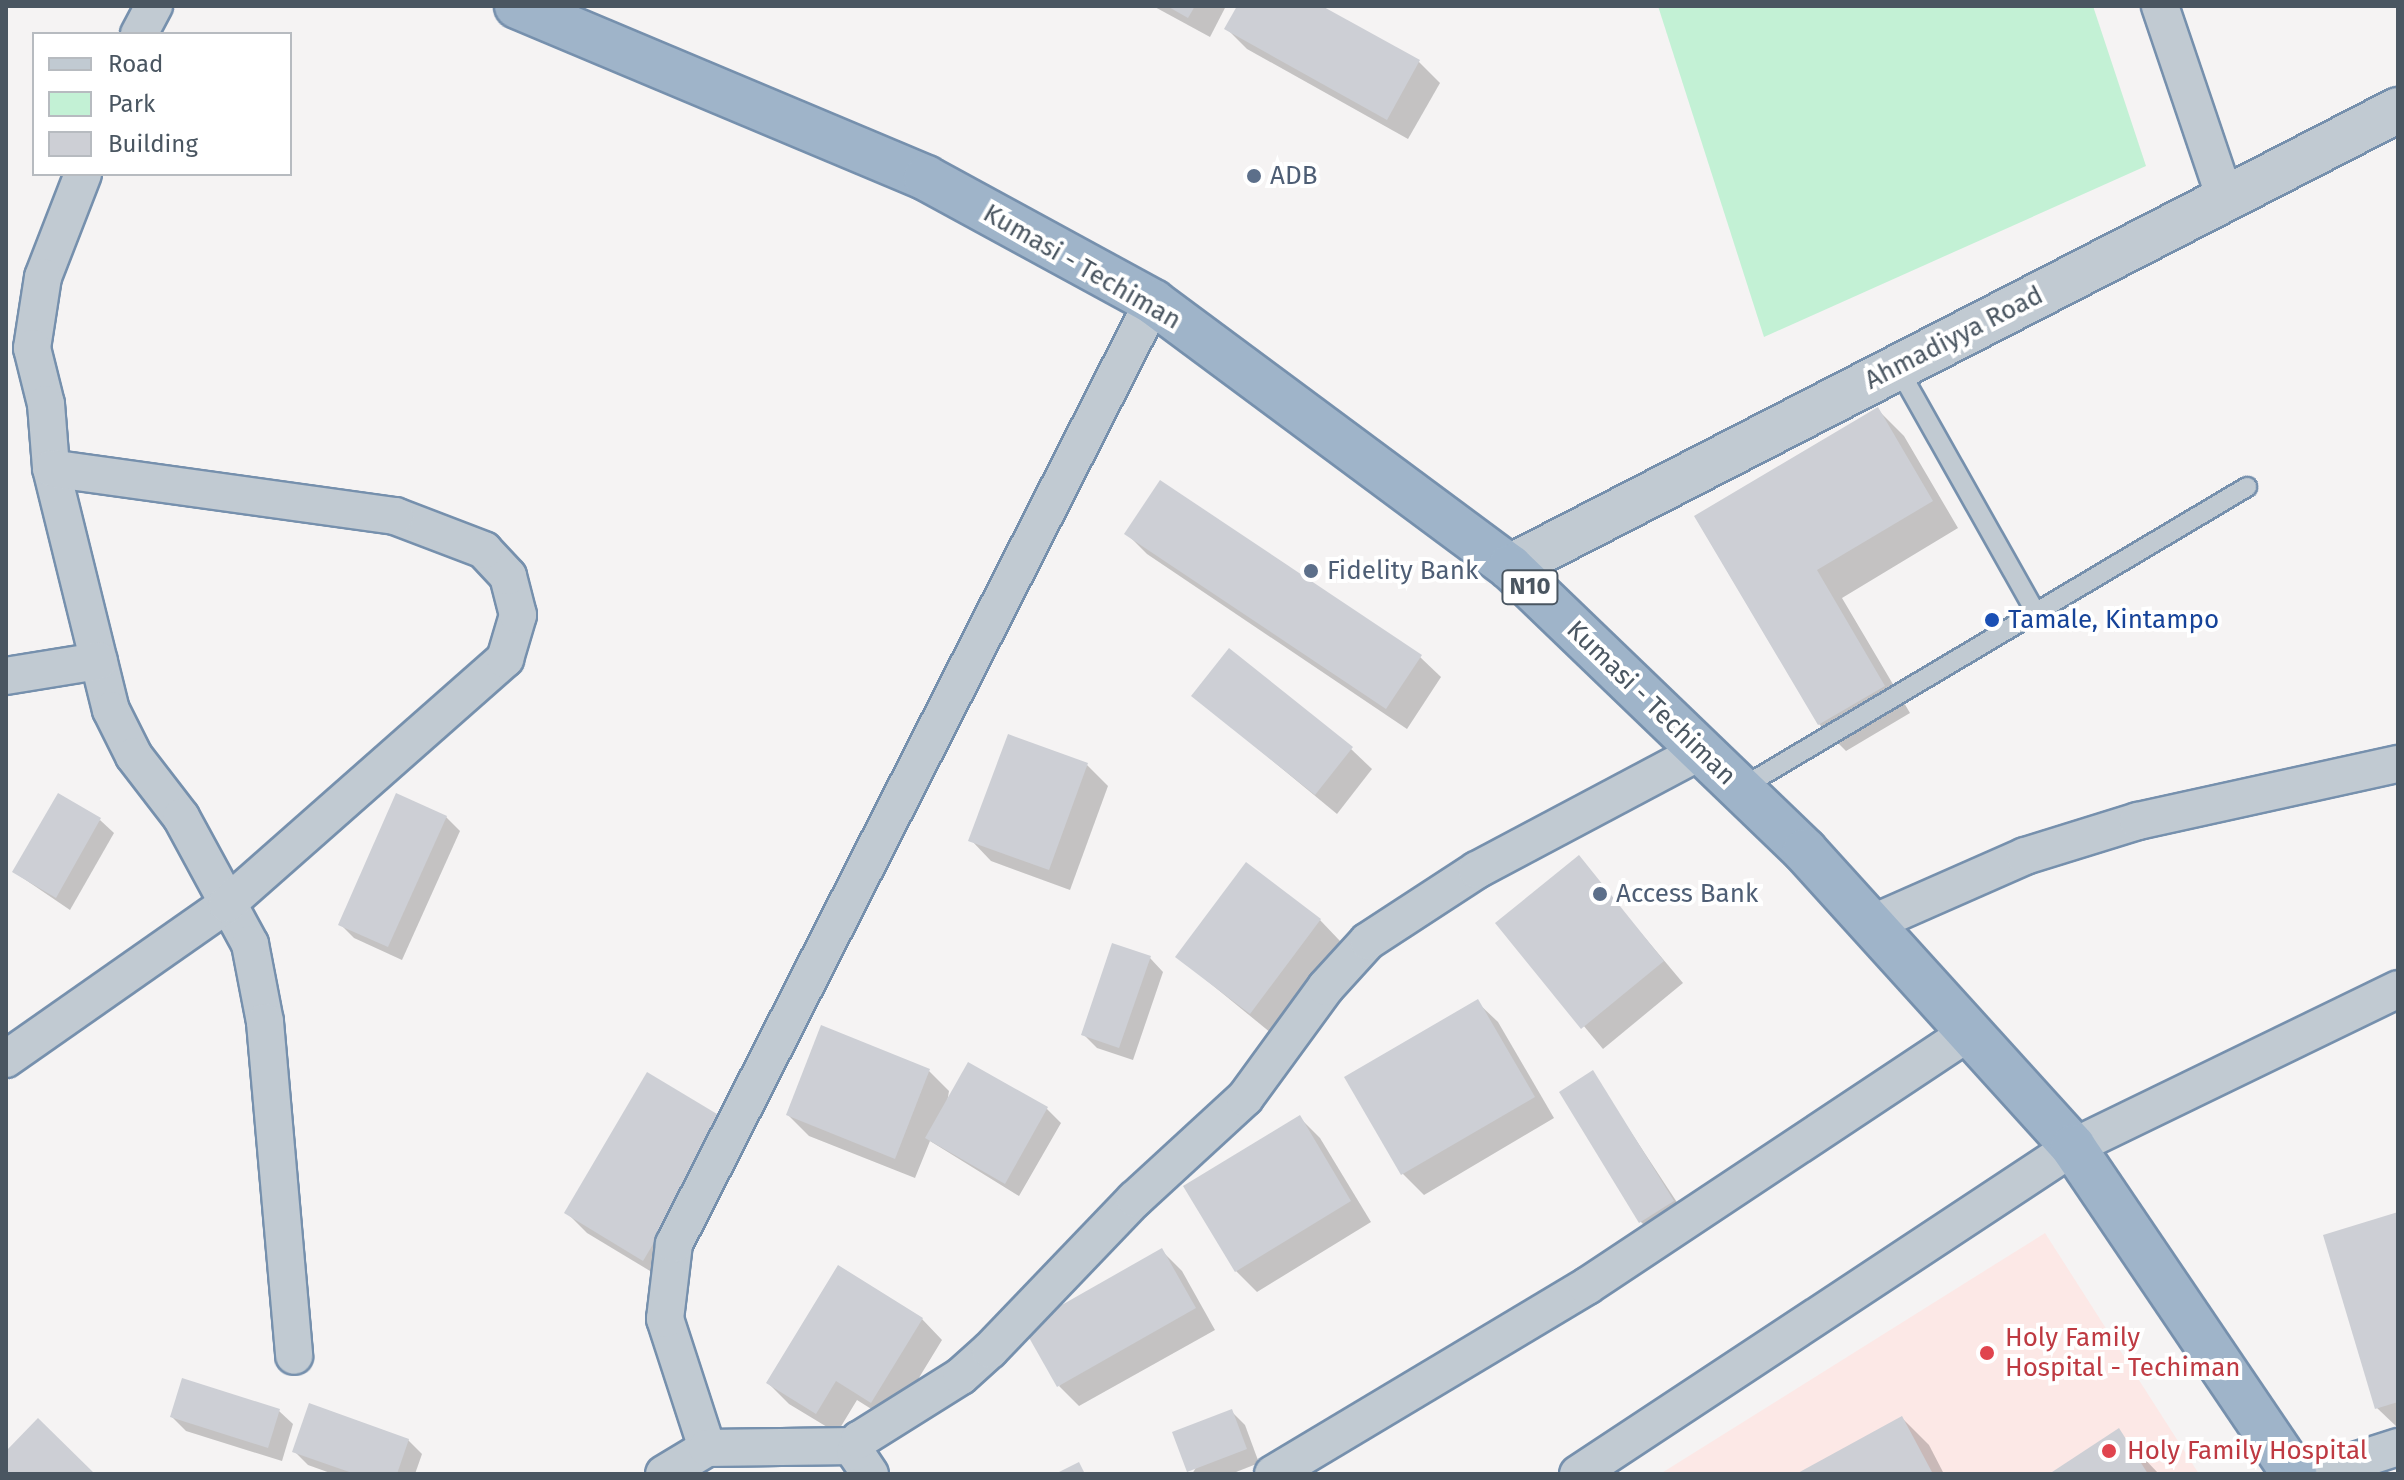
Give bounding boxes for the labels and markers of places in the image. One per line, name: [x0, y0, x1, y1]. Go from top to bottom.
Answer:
place label: ADB: [1270, 160, 1317, 192]
marker: ADB: [1245, 167, 1263, 185]
place label: Fidelity Bank: [1327, 555, 1478, 587]
marker: Fidelity Bank: [1302, 562, 1320, 580]
place label: Tamale, Kintampo: [2008, 604, 2219, 636]
marker: Tamale, Kintampo: [1983, 611, 2001, 629]
place label: Access Bank: [1616, 878, 1758, 910]
marker: Access Bank: [1591, 885, 1609, 903]
place label: Holy Family Hospital - Techiman: [2005, 1322, 2241, 1384]
marker: Holy Family Hospital - Techiman: [1976, 1342, 1998, 1364]
place label: Holy Family Hospital: [2127, 1435, 2367, 1467]
marker: Holy Family Hospital: [2098, 1440, 2120, 1462]

